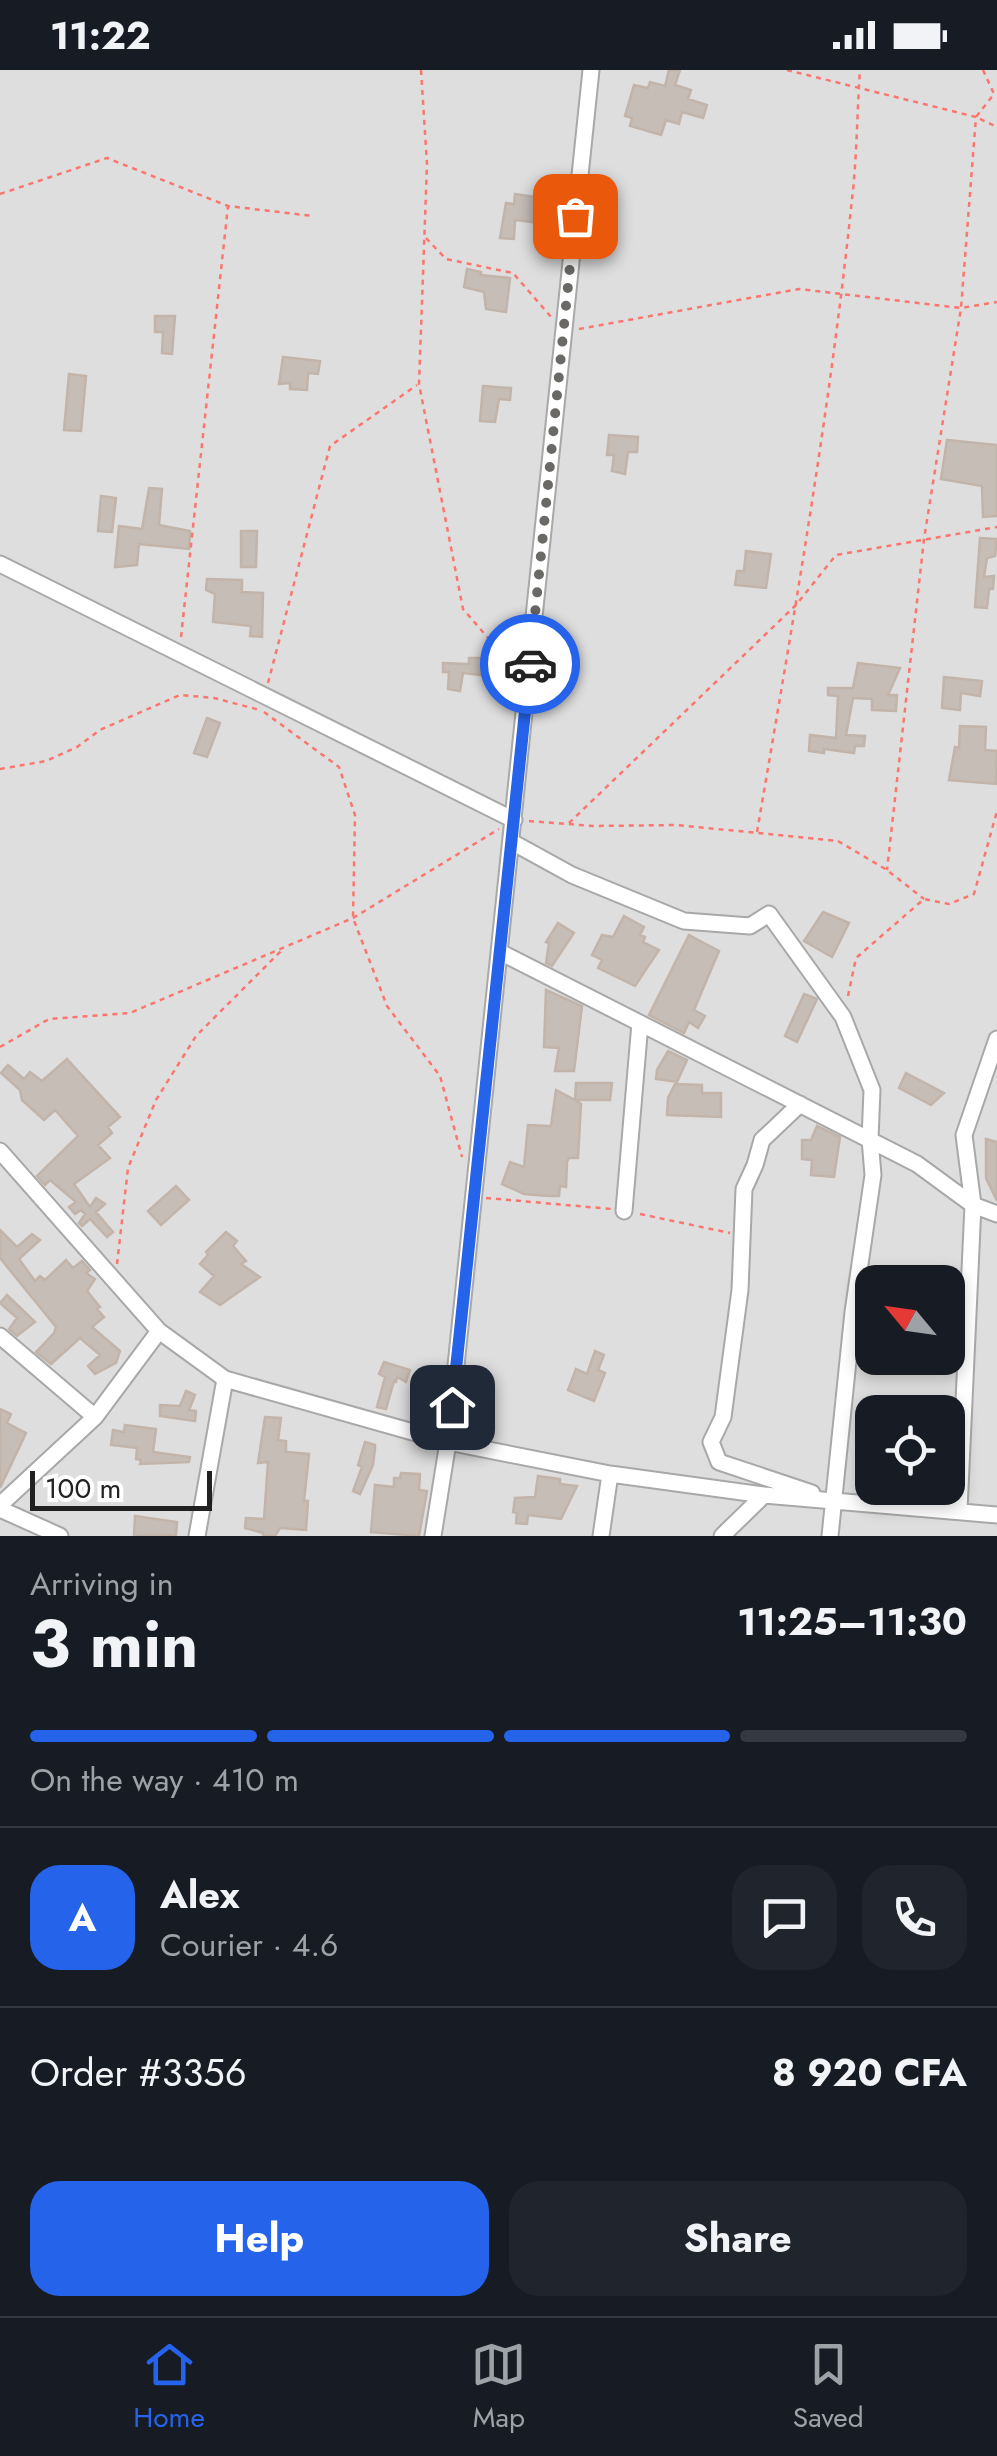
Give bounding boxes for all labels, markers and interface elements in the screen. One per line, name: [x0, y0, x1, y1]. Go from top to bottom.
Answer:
text: 11:22: [50, 8, 151, 63]
pin: [533, 174, 618, 259]
icon: bag: [548, 189, 603, 244]
courier: [480, 614, 580, 714]
icon: car: [503, 637, 558, 692]
north arrow: [855, 1265, 965, 1375]
map controls: [855, 1265, 965, 1505]
pin: [410, 1365, 495, 1450]
icon: home: [425, 1380, 480, 1435]
button: locate: [855, 1395, 965, 1505]
scale bar: [30, 1466, 212, 1510]
text: 100 m: [45, 1468, 121, 1509]
text: Arriving in: [30, 1561, 174, 1607]
text: 11:25–11:30: [737, 1594, 967, 1649]
text: 3 min: [30, 1597, 198, 1691]
text: On the way · 410 m: [30, 1757, 299, 1803]
button: chat: [732, 1865, 837, 1970]
button: phone: [862, 1865, 967, 1970]
text: Alex: [160, 1867, 240, 1922]
text: A: [69, 1890, 96, 1945]
text: Courier · 4.6: [160, 1922, 338, 1968]
text: Order #3356: [30, 2045, 247, 2100]
text: 8 920 CFA: [772, 2045, 967, 2100]
button: Help: [30, 2181, 489, 2296]
button: Share: [509, 2181, 967, 2296]
tab: Home: [133, 2337, 205, 2438]
tab: Map: [471, 2337, 526, 2438]
tab: Saved: [793, 2337, 864, 2438]

